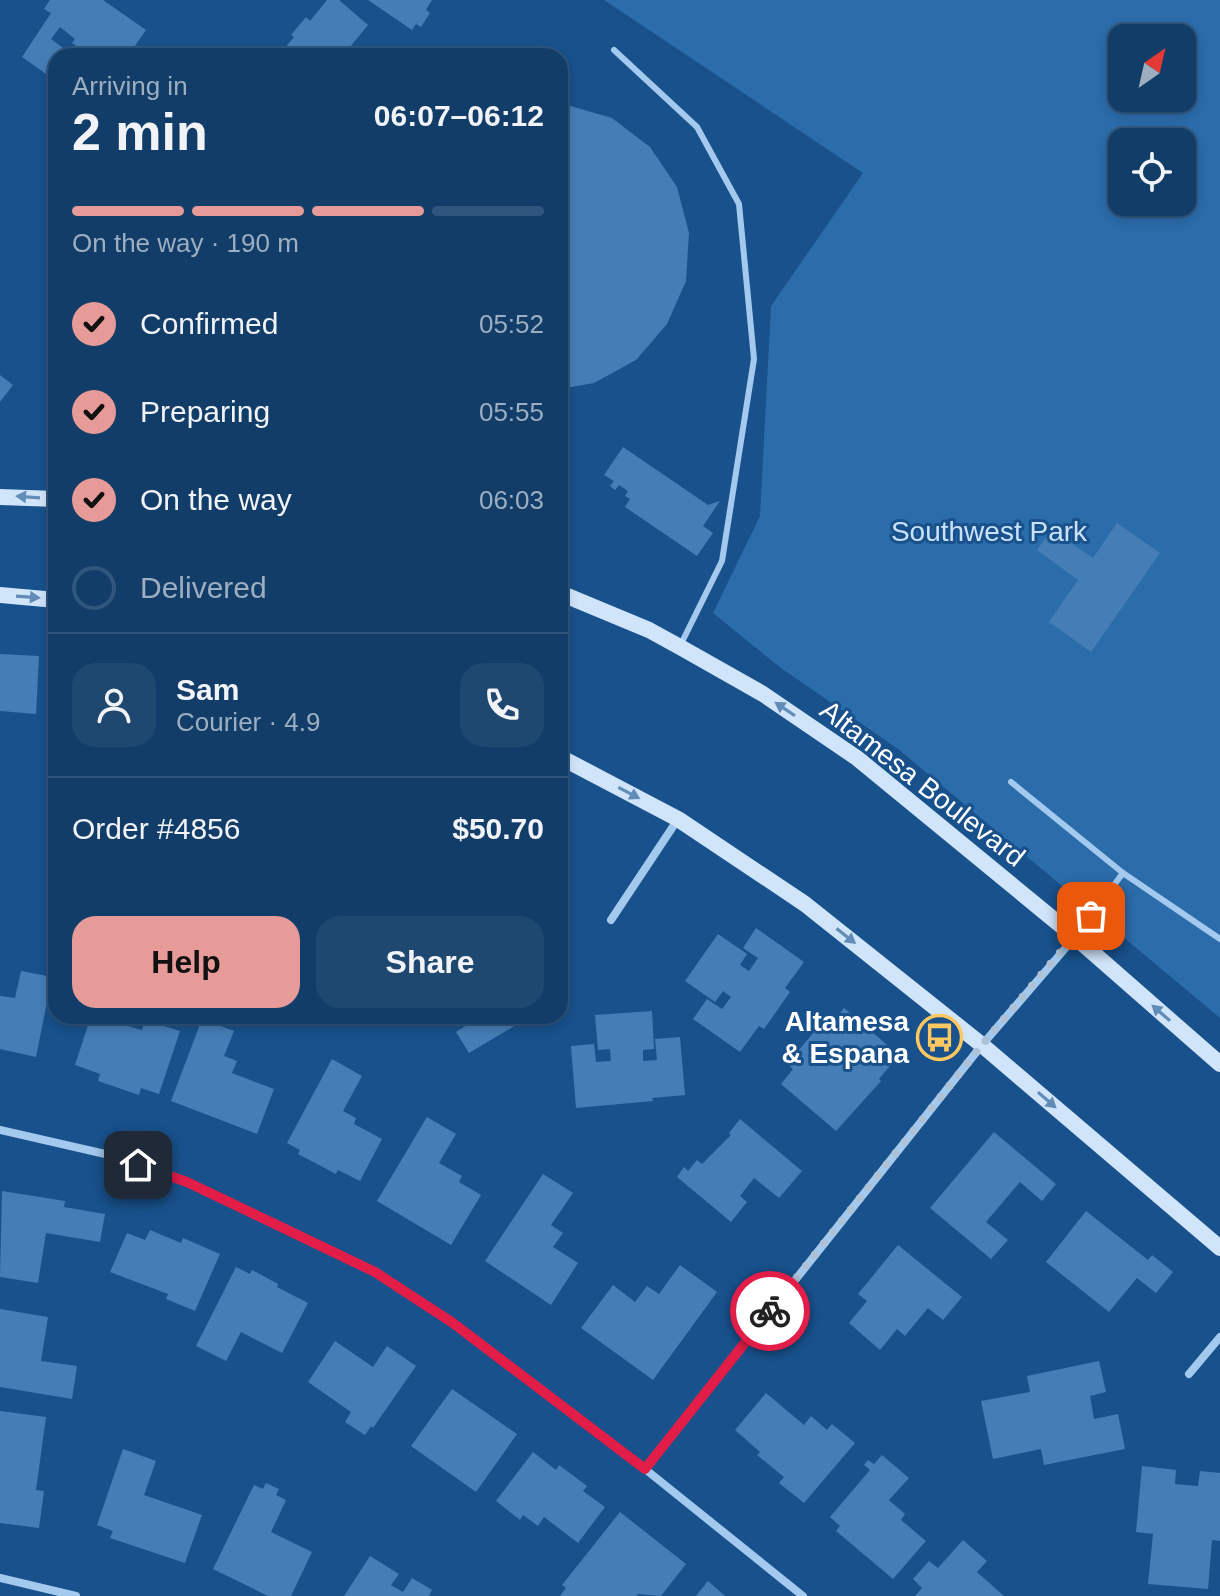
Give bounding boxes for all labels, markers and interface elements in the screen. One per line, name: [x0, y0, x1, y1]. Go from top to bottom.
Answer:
north arrow: [1108, 24, 1196, 112]
map controls: [1108, 24, 1196, 216]
text: Arriving in: [72, 71, 188, 101]
text: 06:07–06:12: [374, 99, 544, 132]
text: 2 min: [72, 103, 208, 161]
button: locate: [1108, 128, 1196, 216]
text: On the way · 190 m: [72, 228, 299, 258]
icon: check: [72, 302, 116, 346]
text: Confirmed: [140, 307, 278, 340]
text: 05:52: [479, 309, 544, 339]
icon: check: [72, 390, 116, 434]
text: Preparing: [140, 395, 270, 428]
text: 05:55: [479, 397, 544, 427]
icon: check: [72, 478, 116, 522]
text: On the way: [140, 483, 292, 516]
text: 06:03: [479, 485, 544, 515]
one-way arrow: [15, 490, 40, 503]
park label: Southwest Park: [891, 516, 1088, 547]
text: Delivered: [140, 571, 267, 604]
one-way arrow: [16, 591, 41, 604]
button: person: [72, 663, 156, 747]
button: phone: [460, 663, 544, 747]
text: Sam: [176, 673, 239, 706]
street label: Altamesa Boulevard: [814, 694, 1031, 873]
one-way arrow: [774, 702, 796, 717]
text: Courier · 4.9: [176, 707, 321, 737]
one-way arrow: [618, 785, 640, 799]
text: Order #4856: [72, 812, 240, 845]
text: $50.70: [452, 812, 544, 845]
pin: [1057, 882, 1125, 950]
icon: bag: [1069, 894, 1113, 938]
button: Help: [72, 916, 300, 1008]
button: Share: [316, 916, 544, 1008]
one-way arrow: [836, 927, 856, 944]
one-way arrow: [1152, 1004, 1171, 1022]
place label: Altamesa & Espana: [781, 1006, 909, 1069]
bus stop icon: Altamesa & Espana: [916, 1013, 964, 1061]
one-way arrow: [1037, 1091, 1057, 1108]
pin: [104, 1131, 172, 1199]
icon: home: [116, 1143, 160, 1187]
courier: [730, 1271, 810, 1351]
icon: bike: [748, 1289, 792, 1333]

